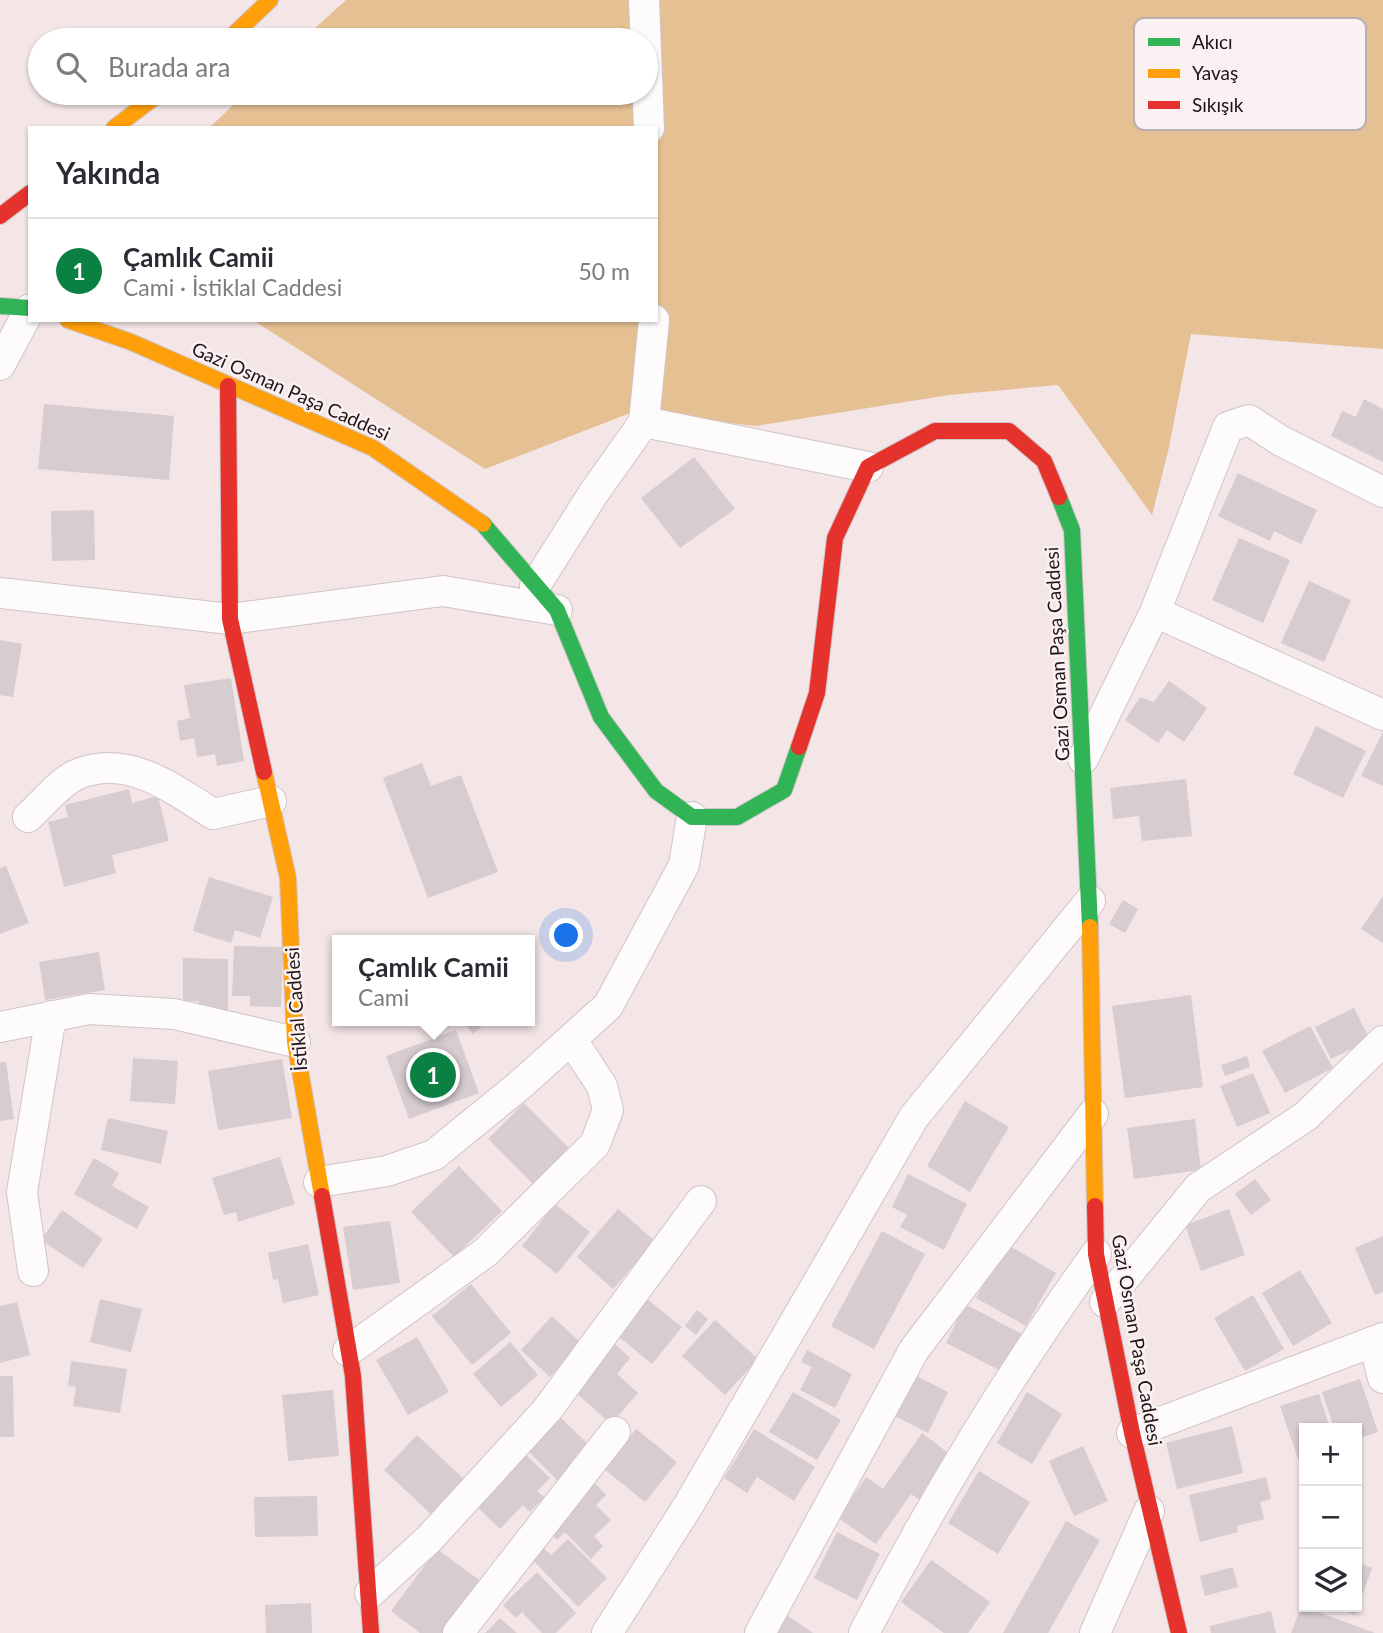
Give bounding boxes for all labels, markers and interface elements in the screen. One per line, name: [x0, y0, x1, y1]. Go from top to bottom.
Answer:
legend: [1134, 18, 1366, 130]
search box: [28, 28, 658, 105]
text: Akıcı: [1192, 30, 1233, 53]
icon: search: [52, 48, 90, 86]
text: Burada ara: [108, 51, 230, 83]
text: Yavaş: [1192, 61, 1238, 84]
text: Sıkışık: [1192, 93, 1244, 116]
text: Yakında: [56, 154, 160, 190]
text: Çamlık Camii: [123, 241, 274, 273]
text: 1: [72, 257, 86, 285]
text: 50 m: [579, 257, 630, 285]
text: Cami · İstiklal Caddesi: [123, 273, 342, 301]
street label: Gazi Osman Paşa Caddesi: [189, 336, 394, 445]
street label: Gazi Osman Paşa Caddesi: [1039, 546, 1074, 762]
your location: [549, 918, 583, 952]
popup: [332, 935, 535, 1026]
street label: İstiklal Caddesi: [280, 946, 311, 1072]
text: Çamlık Camii: [358, 951, 509, 983]
text: Cami: [358, 983, 409, 1011]
pin: 1: [410, 1049, 456, 1101]
street label: Gazi Osman Paşa Caddesi: [1108, 1232, 1167, 1447]
map controls: [1299, 1423, 1362, 1612]
button: +: [1299, 1423, 1362, 1486]
button: −: [1299, 1486, 1362, 1549]
button: layers: [1299, 1549, 1362, 1612]

